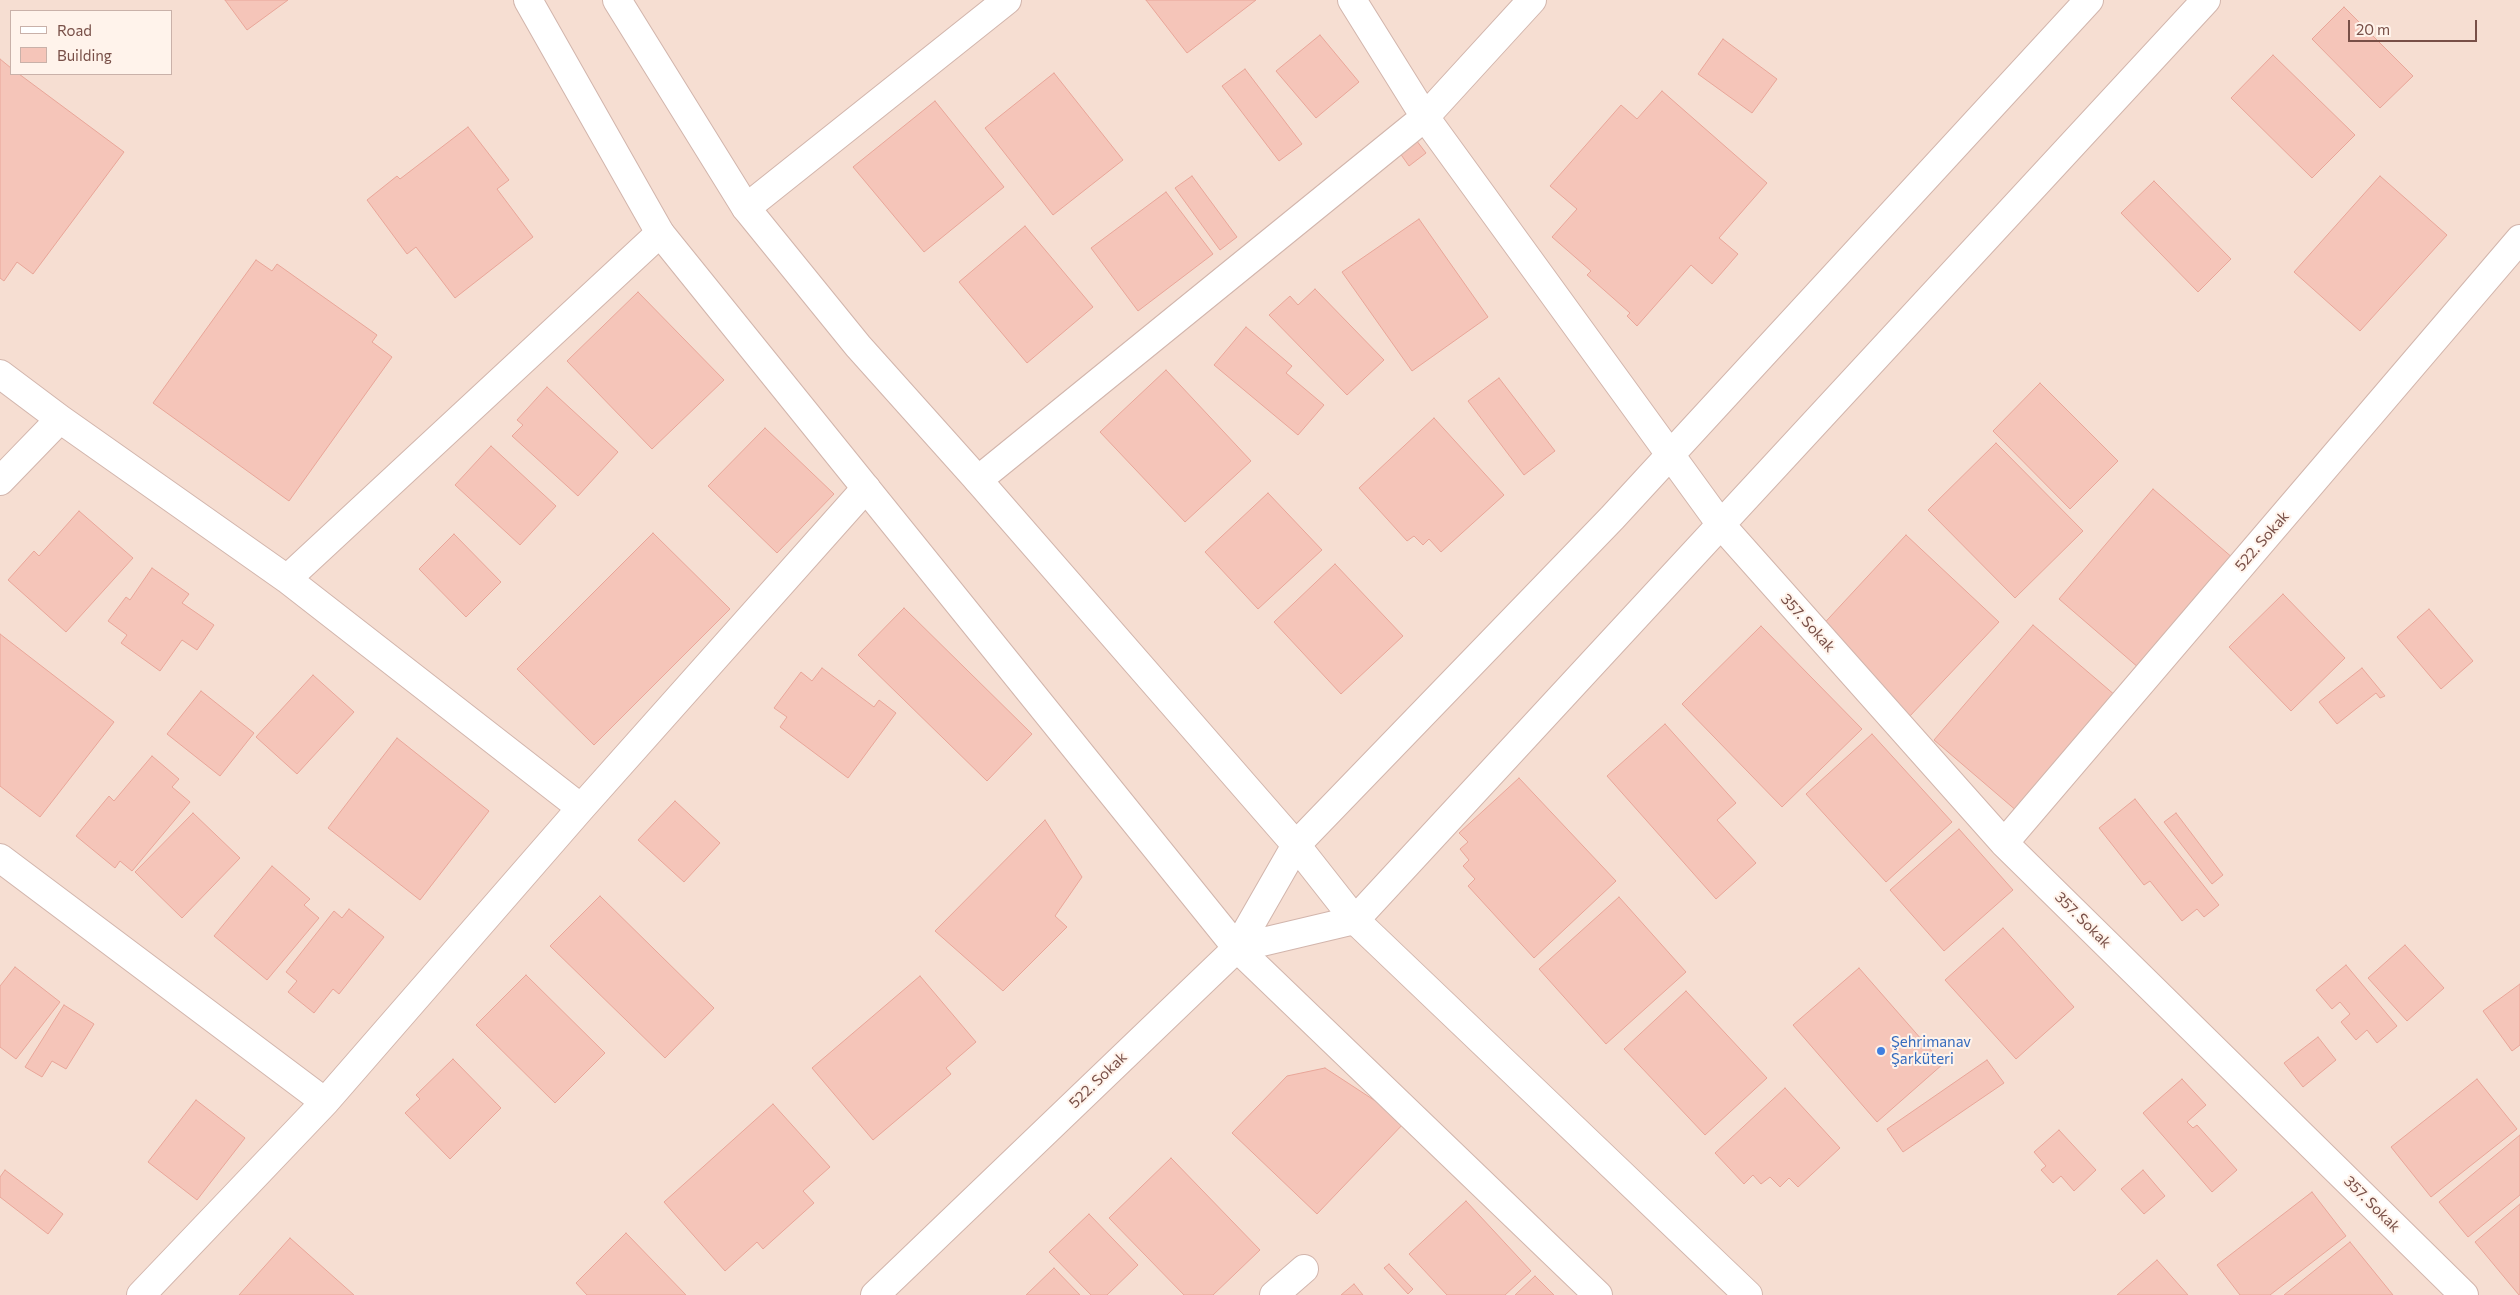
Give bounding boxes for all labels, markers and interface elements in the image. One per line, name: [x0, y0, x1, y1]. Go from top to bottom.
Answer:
legend: [10, 10, 172, 75]
scale bar: [2350, 10, 2479, 42]
text: 20 m: [2356, 20, 2390, 38]
text: Road: [57, 21, 92, 39]
text: Building: [57, 46, 112, 64]
street label: 522. Sokak: [2231, 507, 2293, 575]
street label: 357. Sokak: [1777, 590, 1839, 656]
street label: 357. Sokak: [2051, 888, 2115, 952]
place label: Şehrimanav Şarküteri: [1891, 1033, 1971, 1068]
marker: Şehrimanav Şarküteri: [1875, 1045, 1887, 1057]
street label: 522. Sokak: [1065, 1048, 1131, 1112]
street label: 357. Sokak: [2340, 1172, 2404, 1236]

